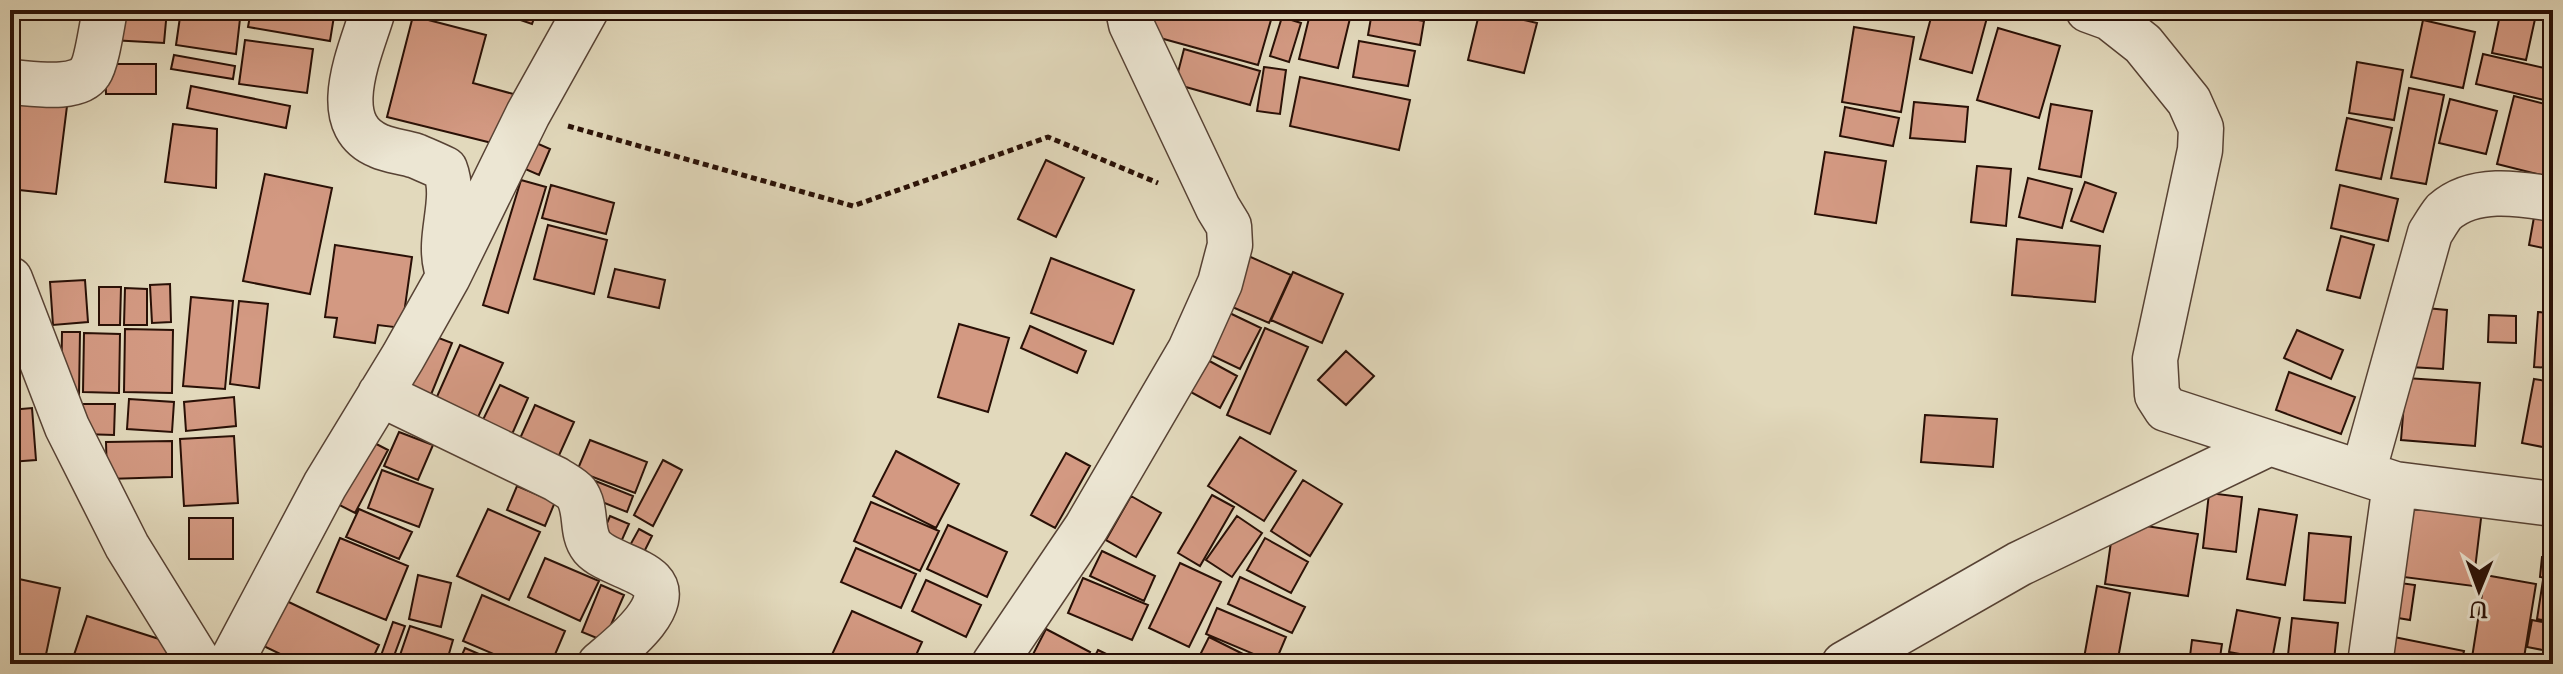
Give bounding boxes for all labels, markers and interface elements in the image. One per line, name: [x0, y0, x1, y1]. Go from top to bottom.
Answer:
north arrow: [2439, 550, 2519, 630]
text: U: [2469, 591, 2488, 623]

